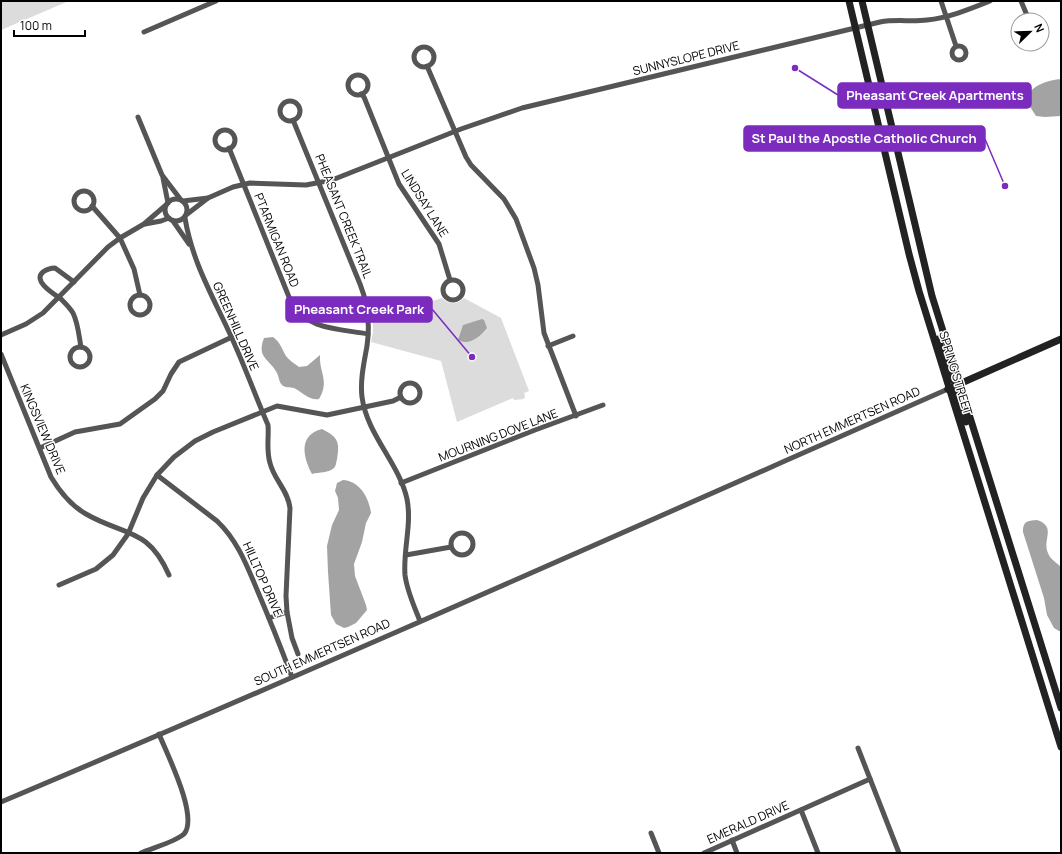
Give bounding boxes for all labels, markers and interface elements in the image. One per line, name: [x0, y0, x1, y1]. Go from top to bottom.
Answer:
scale bar: [14, 12, 85, 38]
north arrow: [1010, 12, 1050, 52]
text: 100 m: [20, 17, 52, 34]
text: N: [1031, 21, 1048, 35]
street label: SUNNYSLOPE DRIVE: [631, 36, 741, 79]
callout: Pheasant Creek Apartments: [838, 83, 1031, 108]
text: Pheasant Creek Apartments: [846, 86, 1024, 104]
callout: St Paul the Apostle Catholic Church: [744, 126, 985, 151]
text: St Paul the Apostle Catholic Church: [751, 129, 977, 147]
street label: PHEASANT CREEK TRAIL: [311, 151, 377, 281]
street label: LINDSAY LANE: [397, 166, 453, 240]
street label: PTARMIGAN ROAD: [250, 190, 304, 290]
street label: GREENHILL DRIVE: [209, 279, 263, 373]
callout: Pheasant Creek Park: [286, 297, 432, 322]
text: Pheasant Creek Park: [294, 300, 425, 318]
street label: SPRING STREET: [935, 329, 977, 418]
street label: KINGSVIEW DRIVE: [16, 381, 70, 477]
street label: NORTH EMMERTSEN ROAD: [781, 382, 923, 458]
street label: MOURNING DOVE LANE: [436, 404, 560, 466]
street label: HILLTOP DRIVE: [239, 539, 287, 619]
street label: SOUTH EMMERTSEN ROAD: [251, 614, 393, 690]
street label: EMERALD DRIVE: [704, 796, 792, 848]

